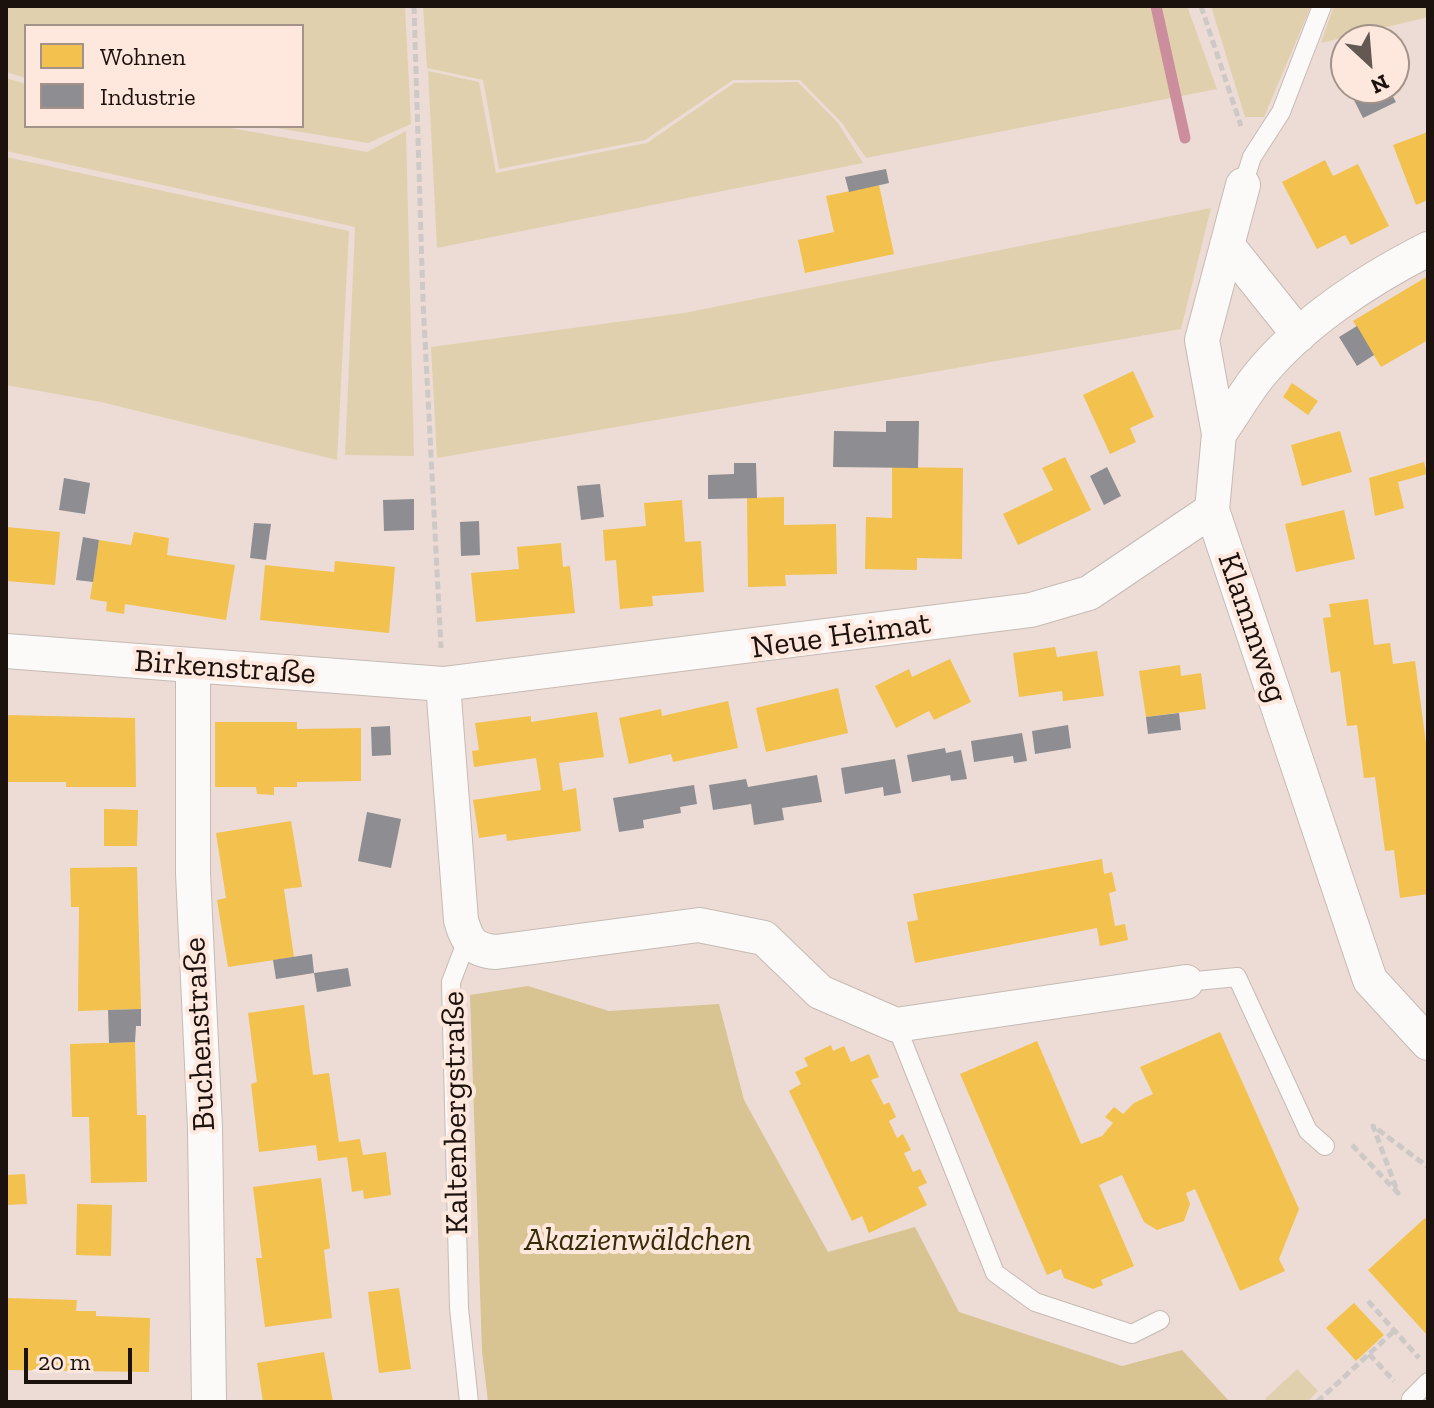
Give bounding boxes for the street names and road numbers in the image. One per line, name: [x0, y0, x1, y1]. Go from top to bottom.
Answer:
street label: Klammweg: [1208, 548, 1296, 708]
street label: Neue Heimat: [749, 604, 933, 668]
street label: Birkenstraße: [133, 643, 317, 693]
street label: Buchenstraße: [176, 936, 224, 1132]
street label: Kaltenbergstraße: [435, 991, 477, 1235]

